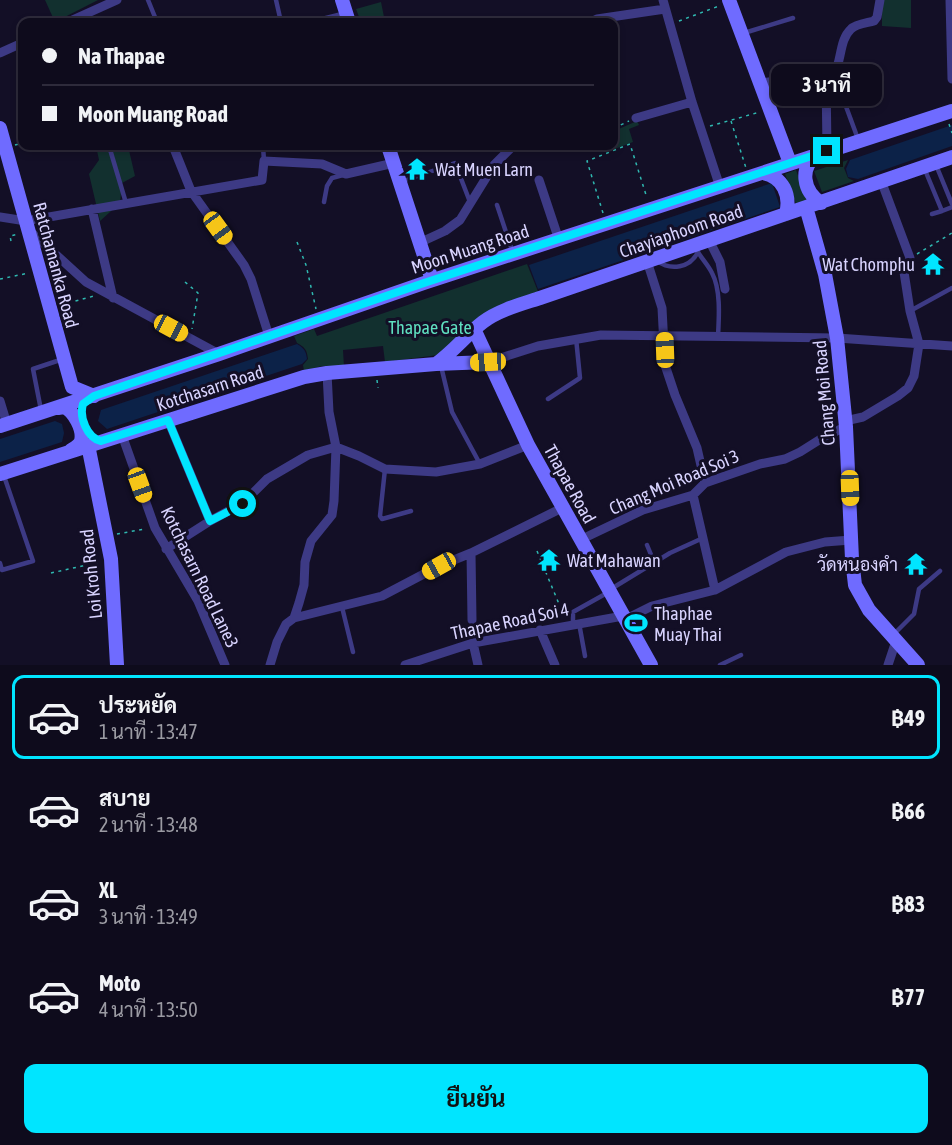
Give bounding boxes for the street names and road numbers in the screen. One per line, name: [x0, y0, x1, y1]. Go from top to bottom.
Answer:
street label: Ratchamanka Road: [29, 200, 83, 330]
street label: Chayiaphoom Road: [617, 200, 745, 262]
street label: Moon Muang Road: [408, 220, 532, 278]
street label: Chang Moi Road: [809, 339, 839, 447]
street label: Kotchasarn Road: [154, 361, 266, 415]
street label: Thapae Road: [540, 441, 600, 527]
street label: Chang Moi Road Soi 3: [606, 445, 742, 519]
street label: Kotchasarn Road Lane3: [157, 503, 243, 651]
street label: Loi Kroh Road: [76, 528, 106, 620]
street label: Thapae Road Soi 4: [449, 598, 571, 644]

